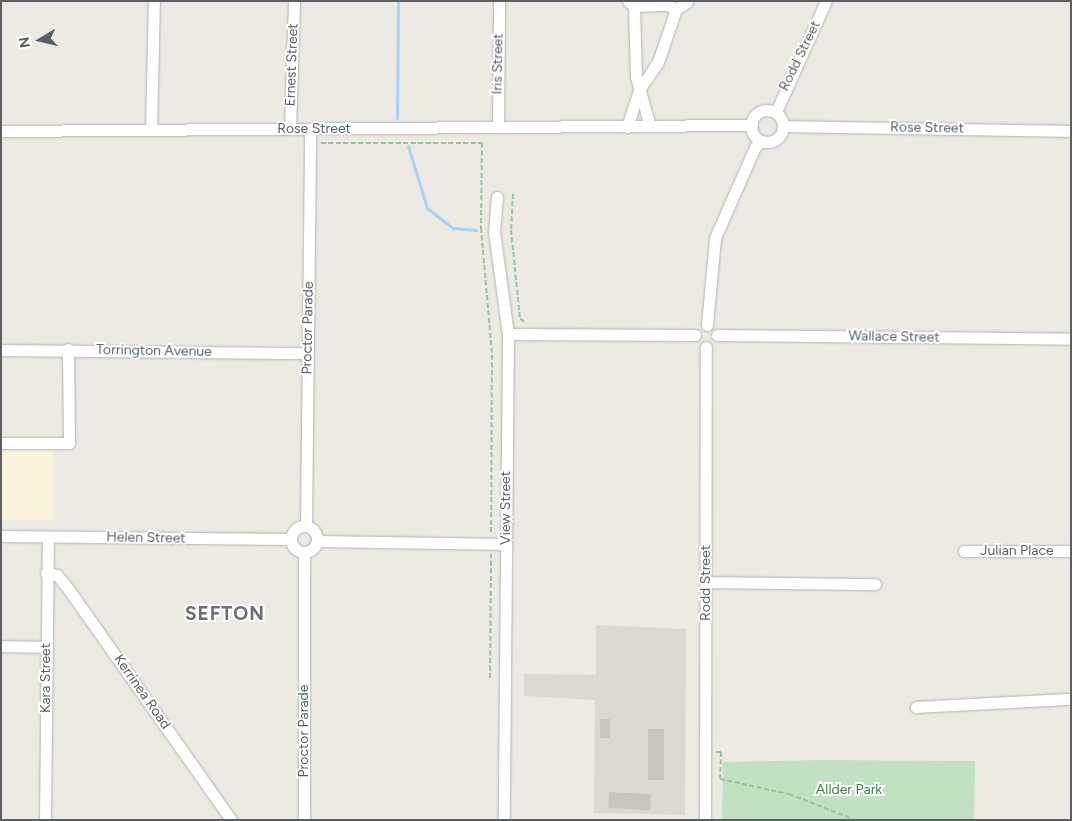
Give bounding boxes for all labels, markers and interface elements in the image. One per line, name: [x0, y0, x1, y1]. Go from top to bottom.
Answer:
north arrow: [15, 15, 65, 65]
street label: Rodd Street: [776, 18, 824, 94]
street label: Ernest Street: [282, 23, 302, 107]
street label: Iris Street: [489, 33, 507, 95]
text: N: [15, 36, 34, 49]
street label: Rose Street: [890, 119, 964, 137]
street label: Rose Street: [277, 121, 351, 137]
street label: Proctor Parade: [299, 281, 317, 375]
street label: Wallace Street: [848, 328, 940, 346]
street label: Torrington Avenue: [96, 342, 212, 360]
street label: View Street: [498, 471, 514, 545]
street label: Helen Street: [106, 529, 186, 547]
street label: Julian Place: [980, 543, 1054, 559]
street label: Rodd Street: [698, 545, 714, 621]
district label: SEFTON: [184, 603, 266, 625]
street label: Kara Street: [38, 643, 54, 713]
street label: Kerrinea Road: [110, 652, 174, 732]
street label: Proctor Parade: [296, 685, 312, 777]
park label: Allder Park: [816, 782, 882, 798]

